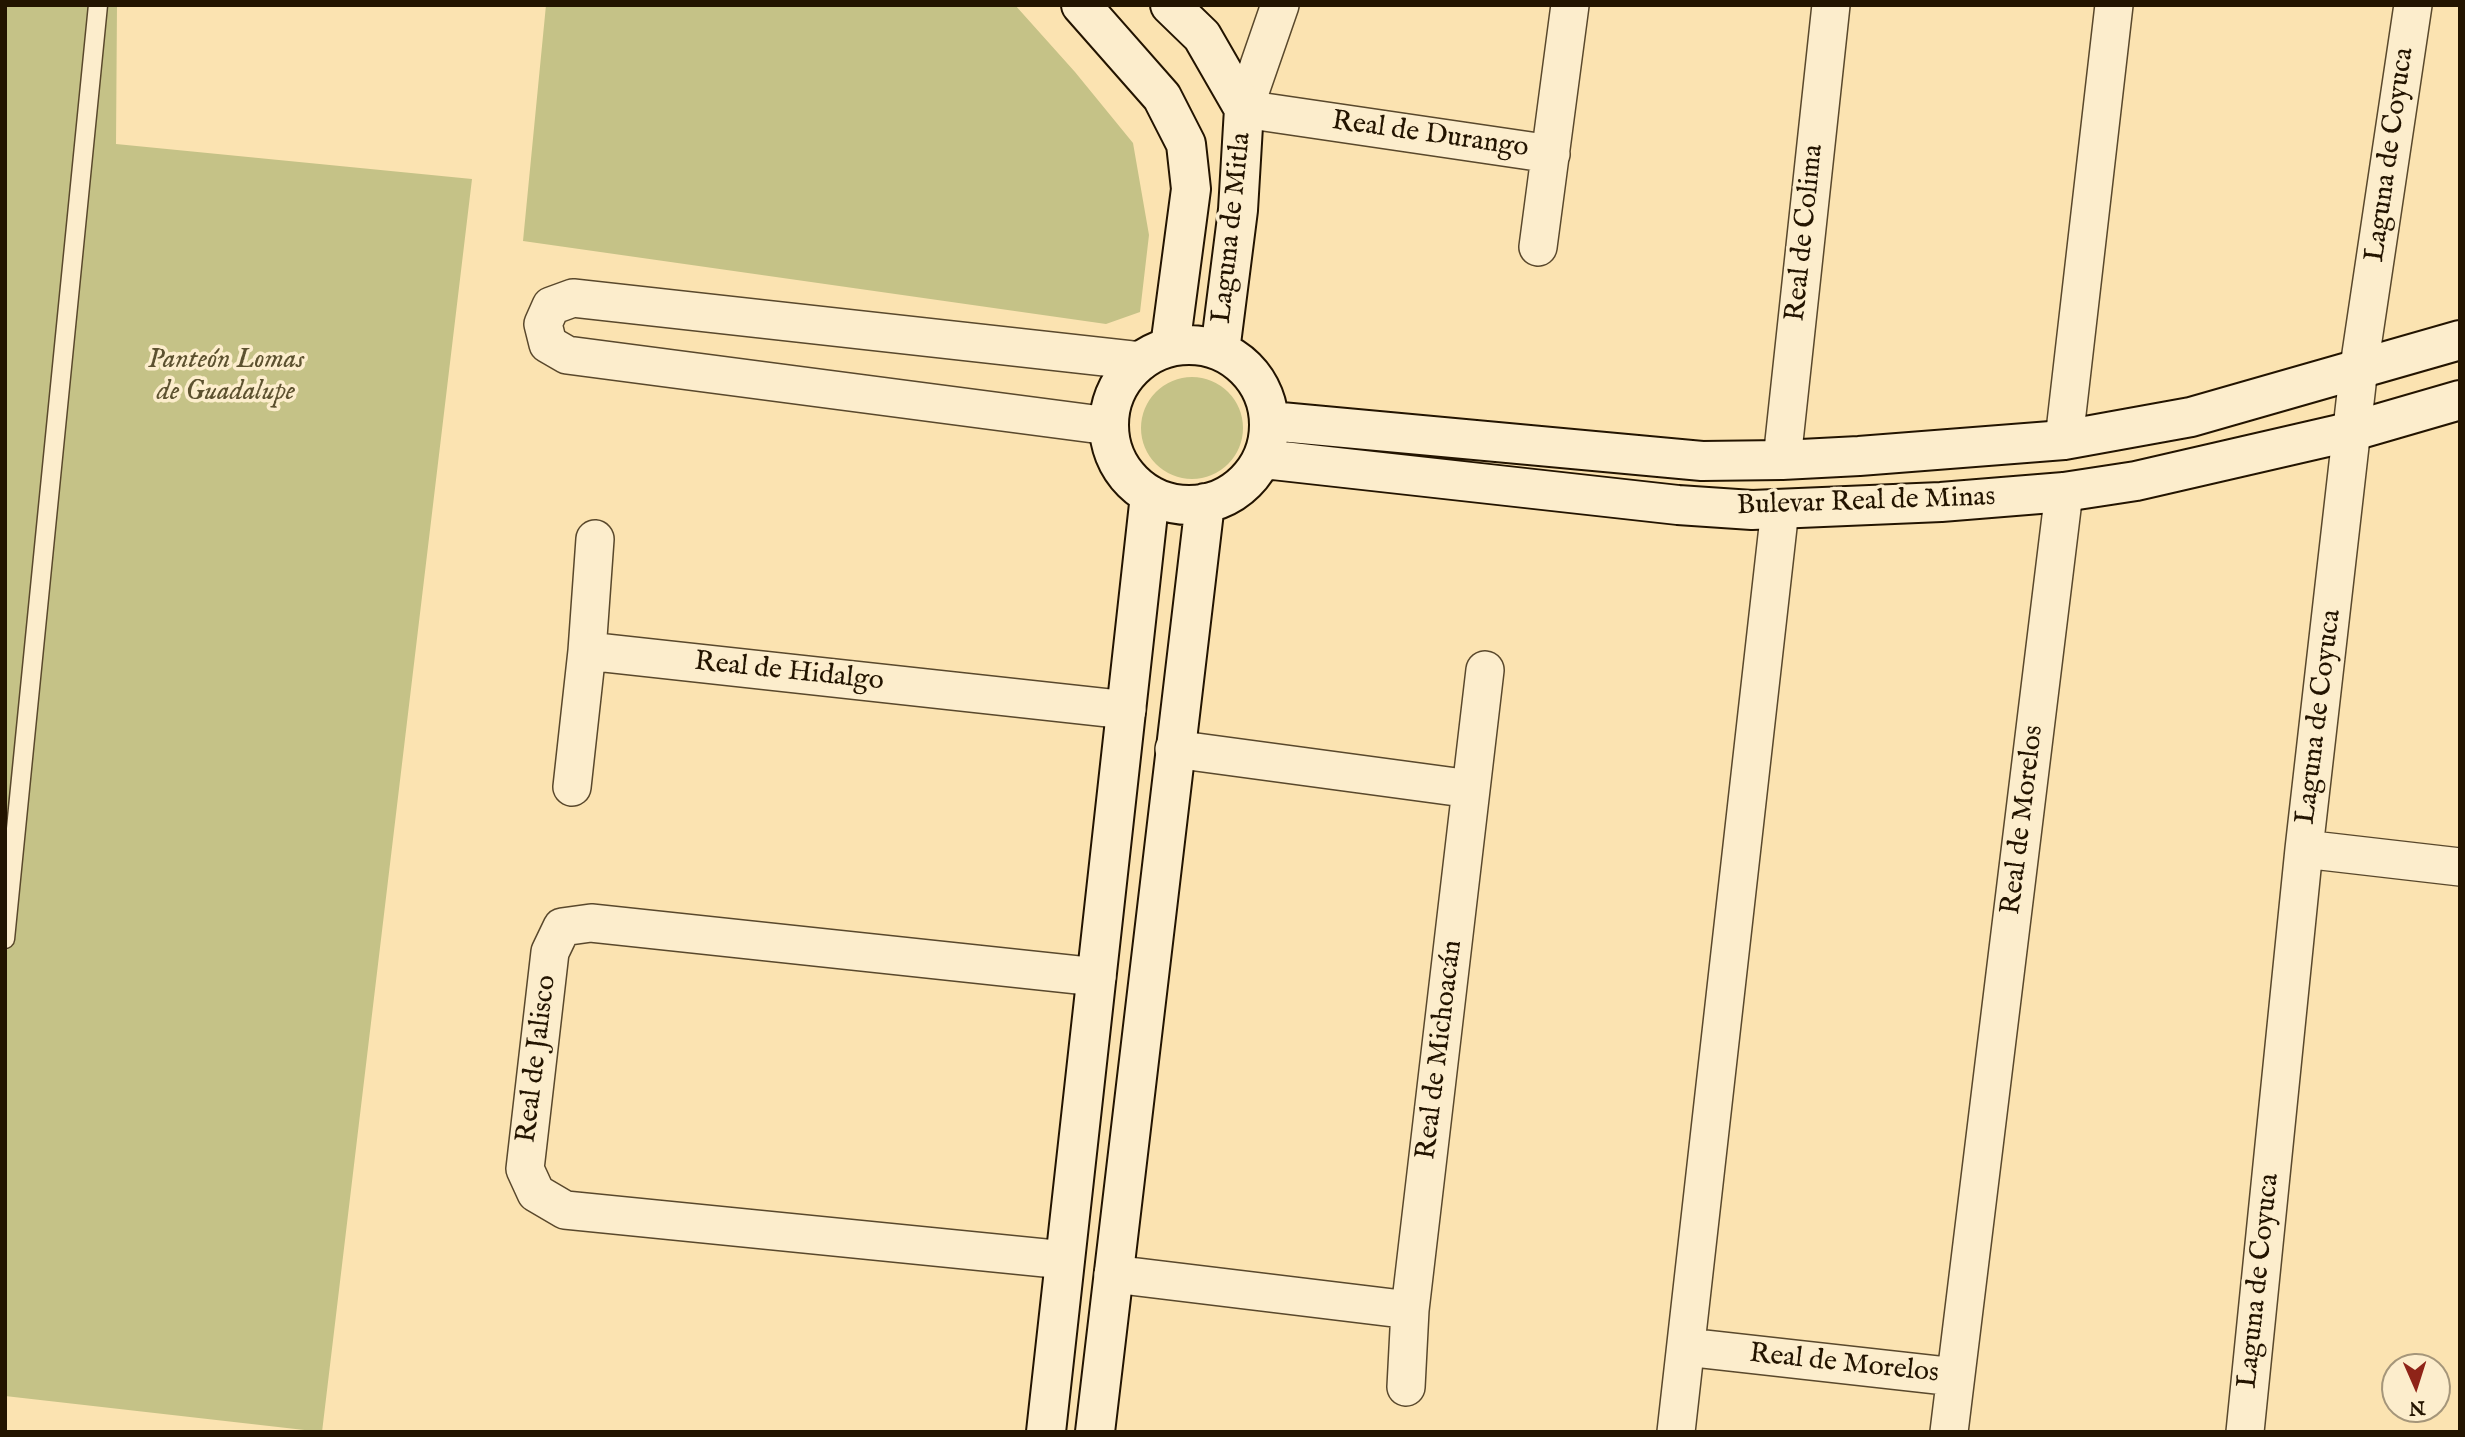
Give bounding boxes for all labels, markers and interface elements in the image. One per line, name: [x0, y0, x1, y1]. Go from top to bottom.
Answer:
street label: Laguna de Coyuca: [2359, 46, 2423, 264]
street label: Real de Durango: [1329, 106, 1531, 166]
street label: Laguna de Mitla: [1206, 131, 1260, 325]
street label: Real de Colima: [1780, 143, 1832, 323]
park label: Panteón Lomas de Guadalupe: [148, 344, 304, 410]
street label: Bulevar Real de Minas: [1736, 482, 1996, 524]
street label: Laguna de Coyuca: [2290, 608, 2350, 826]
street label: Real de Hidalgo: [693, 646, 885, 700]
street label: Real de Morelos: [1996, 723, 2052, 917]
street label: Real de Michoacán: [1411, 939, 1471, 1161]
street label: Real de Jalisco: [511, 973, 565, 1145]
street label: Laguna de Coyuca: [2232, 1172, 2288, 1390]
street label: Real de Morelos: [1748, 1338, 1940, 1392]
north arrow: [2381, 1353, 2451, 1423]
text: N: [2408, 1395, 2426, 1419]

